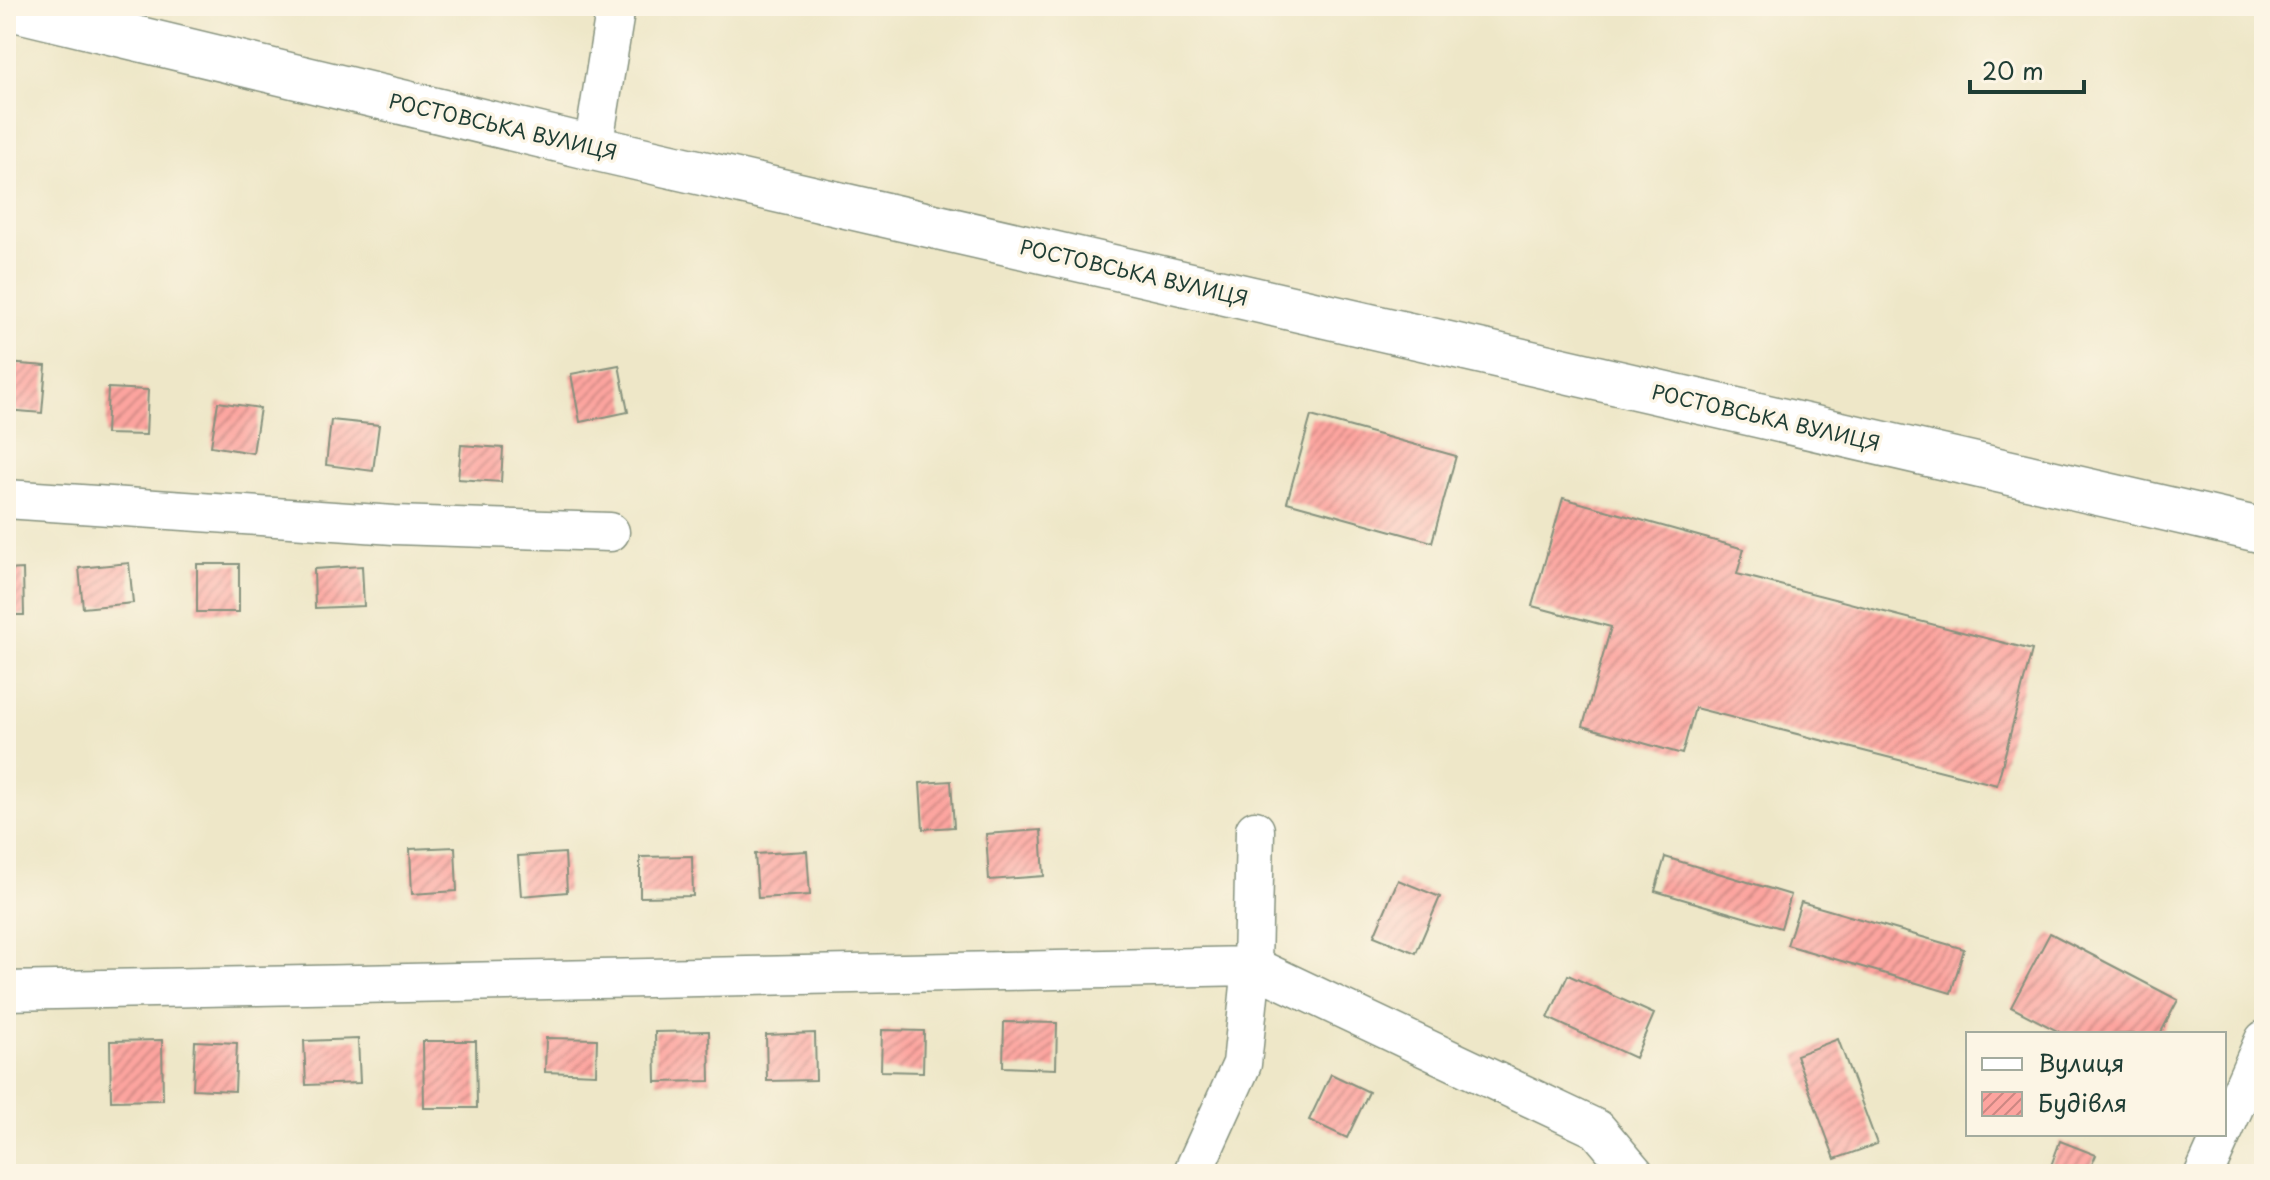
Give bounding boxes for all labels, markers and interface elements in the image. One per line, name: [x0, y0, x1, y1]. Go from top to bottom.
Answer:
scale bar: [1970, 44, 2084, 94]
text: 20 m: [1982, 52, 2044, 88]
street label: РОСТОВСЬКА ВУЛИЦЯ: [386, 85, 620, 167]
street label: РОСТОВСЬКА ВУЛИЦЯ: [1017, 231, 1251, 313]
street label: РОСТОВСЬКА ВУЛИЦЯ: [1649, 376, 1883, 458]
legend: [1966, 1032, 2226, 1136]
text: Вулиця: [2038, 1044, 2124, 1080]
text: Будівля: [2038, 1084, 2127, 1120]

